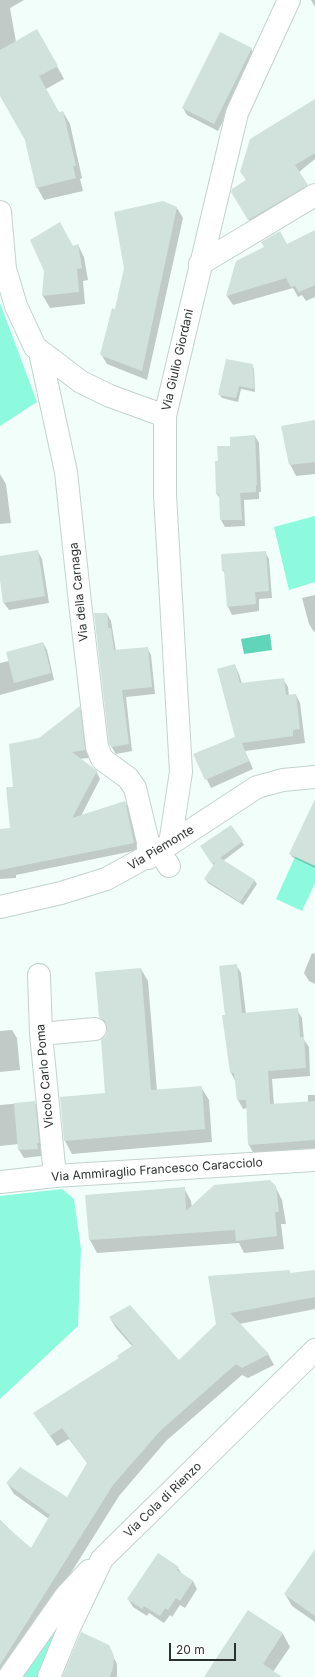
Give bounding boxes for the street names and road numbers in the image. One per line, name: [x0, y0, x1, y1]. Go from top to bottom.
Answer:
street label: Via Giulio Giordani: [159, 308, 197, 412]
street label: Via della Carnaga: [67, 542, 91, 642]
street label: Via Piemonte: [125, 823, 197, 873]
street label: Vicolo Carlo Poma: [33, 1023, 57, 1129]
street label: Via Ammiraglio Francesco Caracciolo: [51, 1155, 263, 1185]
street label: Via Cola di Rienzo: [121, 1459, 205, 1541]

